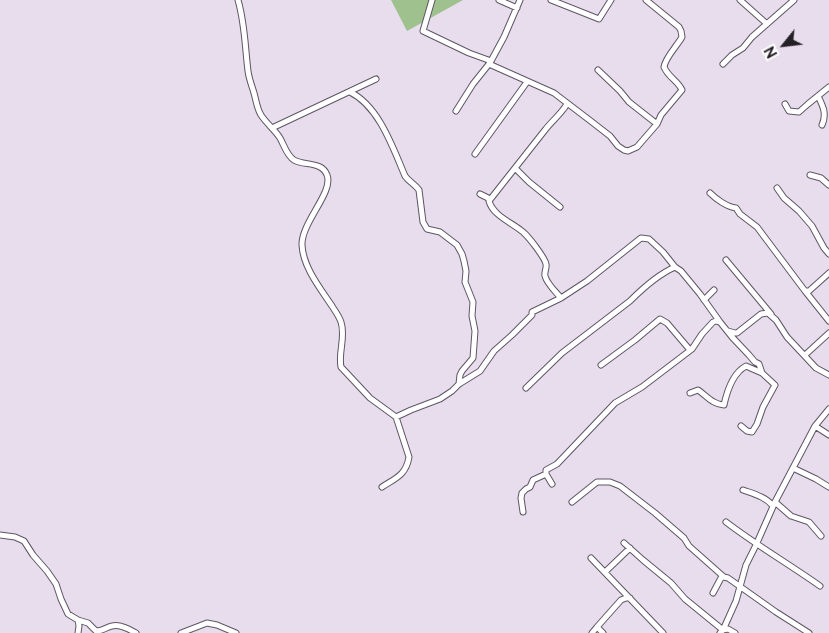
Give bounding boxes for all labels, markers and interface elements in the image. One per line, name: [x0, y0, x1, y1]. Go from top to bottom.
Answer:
north arrow: [759, 20, 809, 70]
text: N: [761, 44, 780, 61]

